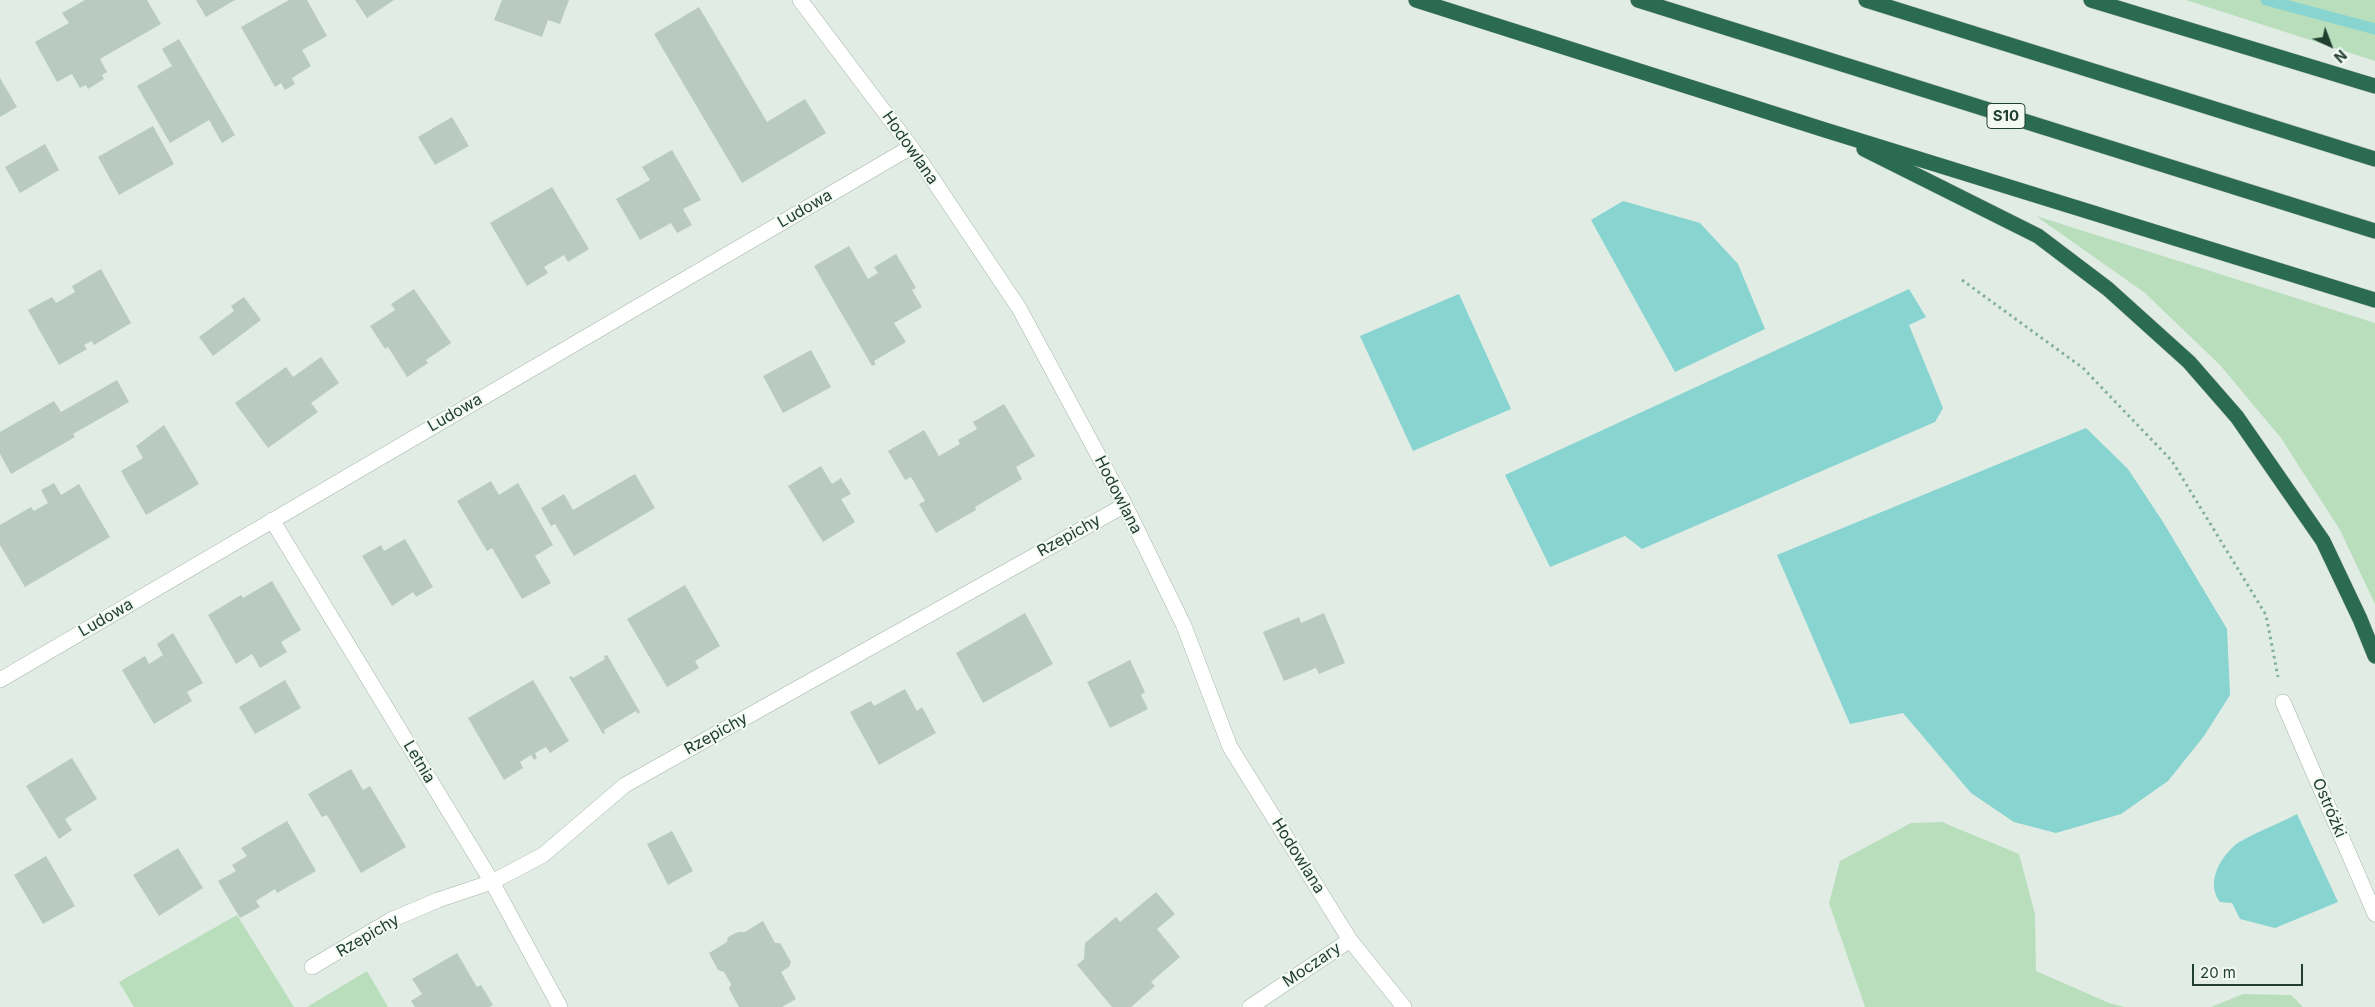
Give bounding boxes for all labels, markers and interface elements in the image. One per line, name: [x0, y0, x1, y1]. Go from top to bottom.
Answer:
north arrow: [2305, 20, 2355, 70]
text: N: [2331, 46, 2350, 66]
road number: S10: [1987, 104, 2025, 128]
street label: Hodowlana: [878, 108, 942, 188]
street label: Ludowa: [774, 186, 836, 232]
street label: Ludowa: [424, 390, 486, 436]
street label: Hodowlana: [1090, 453, 1146, 537]
street label: Rzepichy: [1034, 511, 1104, 561]
street label: Ludowa: [75, 595, 137, 641]
street label: Rzepichy: [681, 709, 751, 759]
street label: Letnia: [399, 737, 439, 787]
street label: Ostróżki: [2308, 775, 2350, 841]
street label: Hodowlana: [1267, 815, 1329, 897]
street label: Rzepichy: [333, 910, 403, 962]
street label: Moczary: [1279, 939, 1345, 991]
scale bar: [2195, 954, 2306, 986]
text: 20 m: [2200, 963, 2236, 982]

